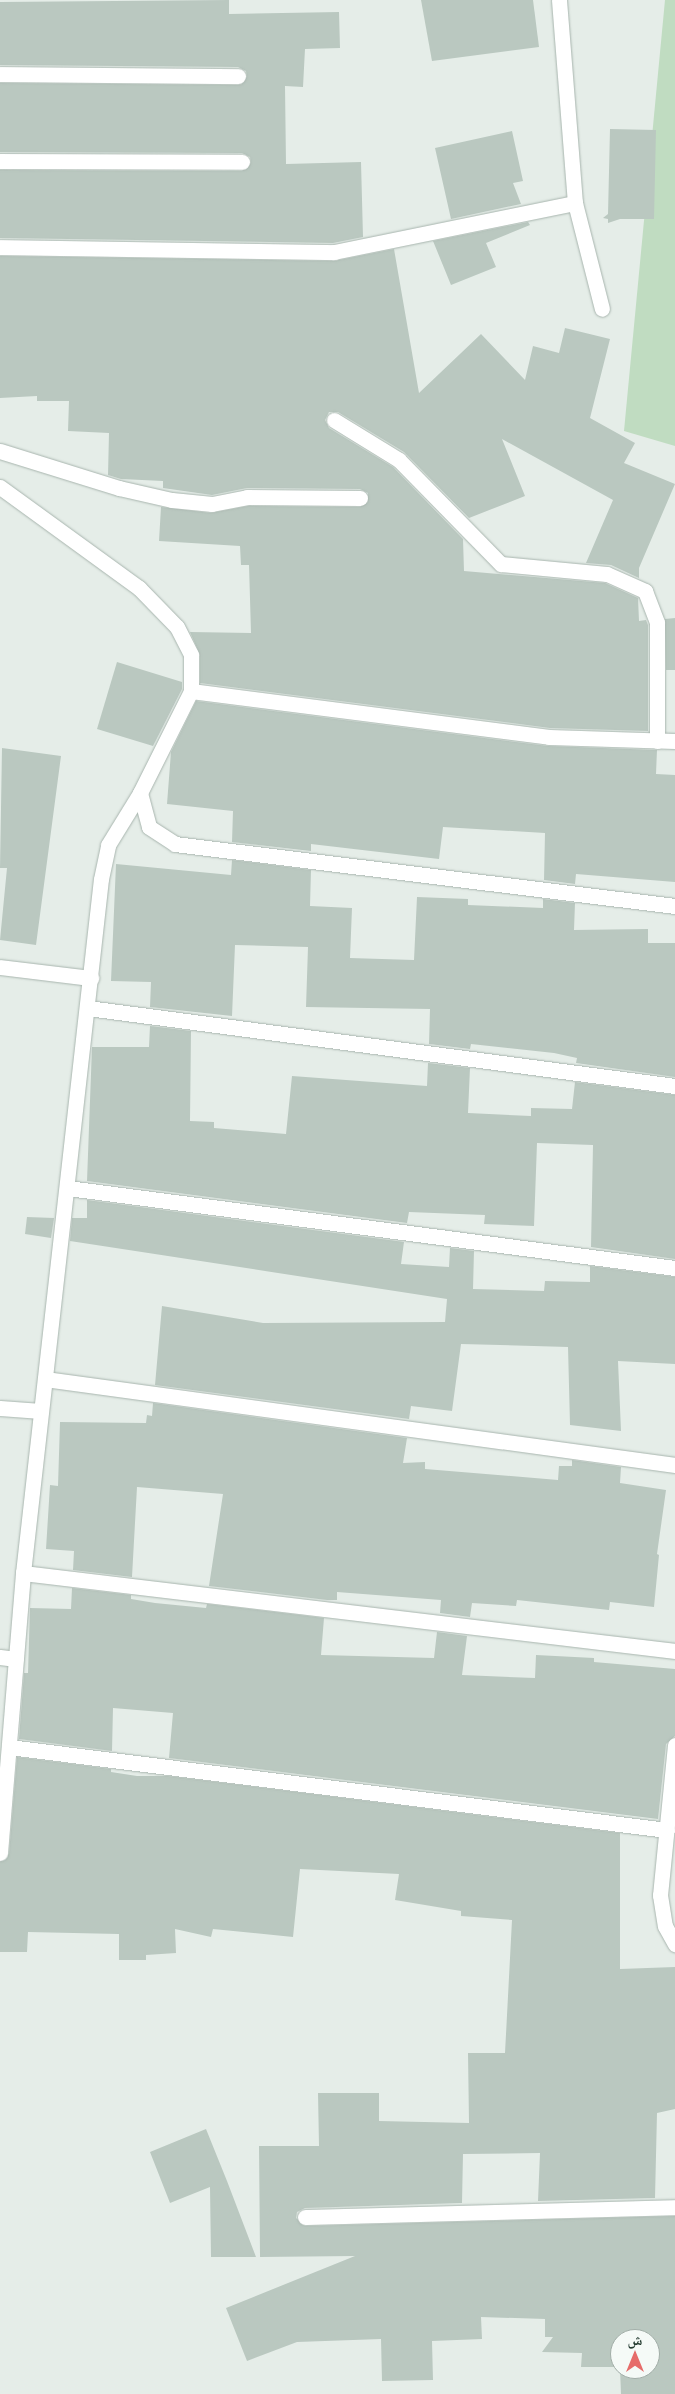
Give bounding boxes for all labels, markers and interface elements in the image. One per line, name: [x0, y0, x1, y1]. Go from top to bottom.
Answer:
north arrow: [610, 2329, 660, 2379]
text: ش: [628, 2331, 642, 2349]

